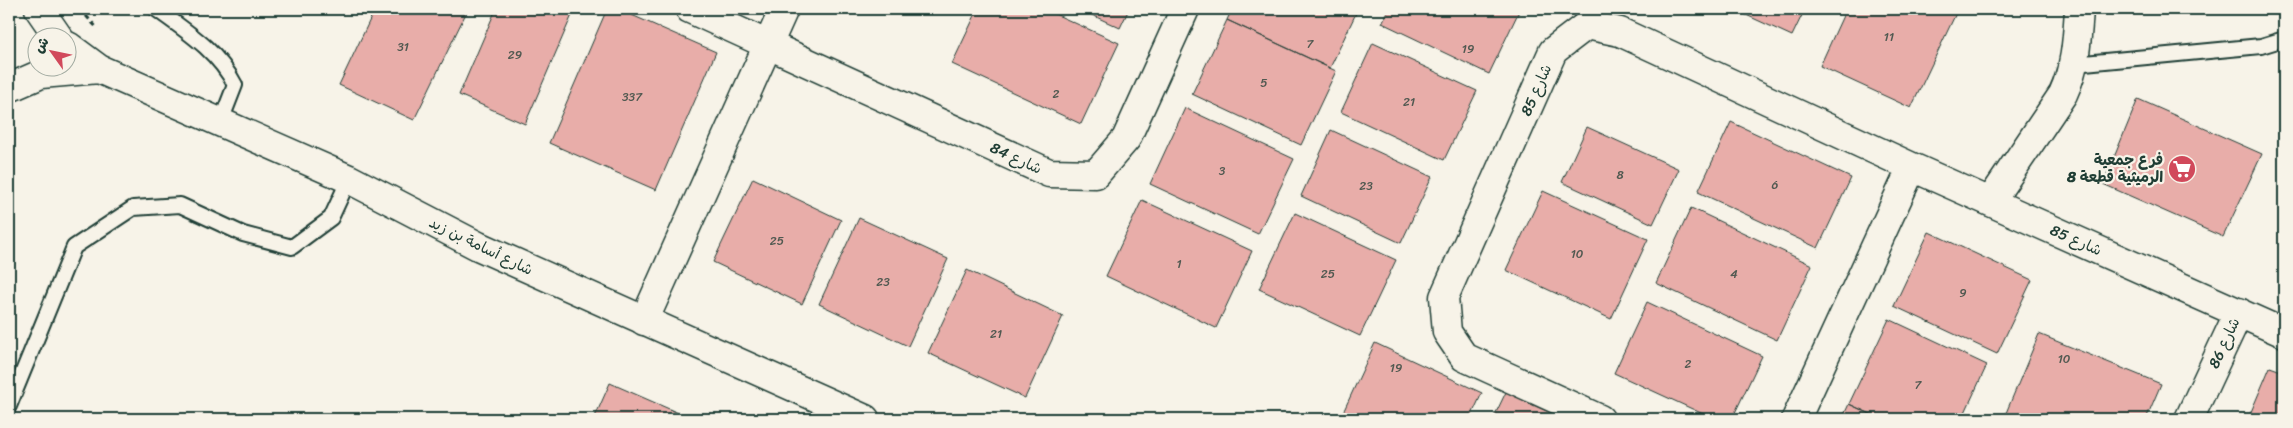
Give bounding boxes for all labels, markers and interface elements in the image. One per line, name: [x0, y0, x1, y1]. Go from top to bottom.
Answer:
house number: 11: [1884, 26, 1894, 48]
north arrow: [28, 28, 78, 78]
text: ش: [27, 32, 56, 58]
house number: 7: [1307, 33, 1315, 55]
house number: 31: [397, 36, 409, 58]
house number: 19: [1462, 38, 1474, 60]
house number: 29: [508, 44, 522, 66]
street label: شارع 85: [1513, 60, 1559, 120]
house number: 5: [1260, 72, 1268, 94]
house number: 2: [1053, 83, 1060, 105]
house number: 337: [622, 86, 643, 108]
house number: 21: [1403, 91, 1415, 113]
street label: شارع 84: [986, 135, 1046, 181]
place label: فرع جمعية الرميثية قطعة 8: [2066, 147, 2163, 190]
supermarket icon: فرع جمعية الرميثية قطعة 8: [2167, 154, 2197, 184]
house number: 3: [1219, 160, 1226, 182]
house number: 8: [1616, 164, 1624, 186]
house number: 6: [1772, 174, 1779, 196]
house number: 23: [1359, 175, 1373, 197]
street label: شارع أسامة بن زيد: [424, 209, 538, 283]
street label: شارع 85: [2046, 217, 2106, 263]
house number: 25: [770, 230, 784, 252]
house number: 10: [1571, 243, 1584, 265]
house number: 1: [1176, 253, 1182, 275]
house number: 25: [1321, 263, 1335, 285]
house number: 4: [1730, 263, 1738, 285]
house number: 23: [876, 271, 890, 293]
house number: 9: [1959, 282, 1967, 304]
street label: شارع 86: [2201, 313, 2247, 373]
house number: 21: [990, 323, 1002, 345]
house number: 10: [2058, 348, 2071, 370]
house number: 2: [1685, 353, 1692, 375]
house number: 19: [1390, 357, 1402, 379]
house number: 7: [1915, 374, 1923, 396]

